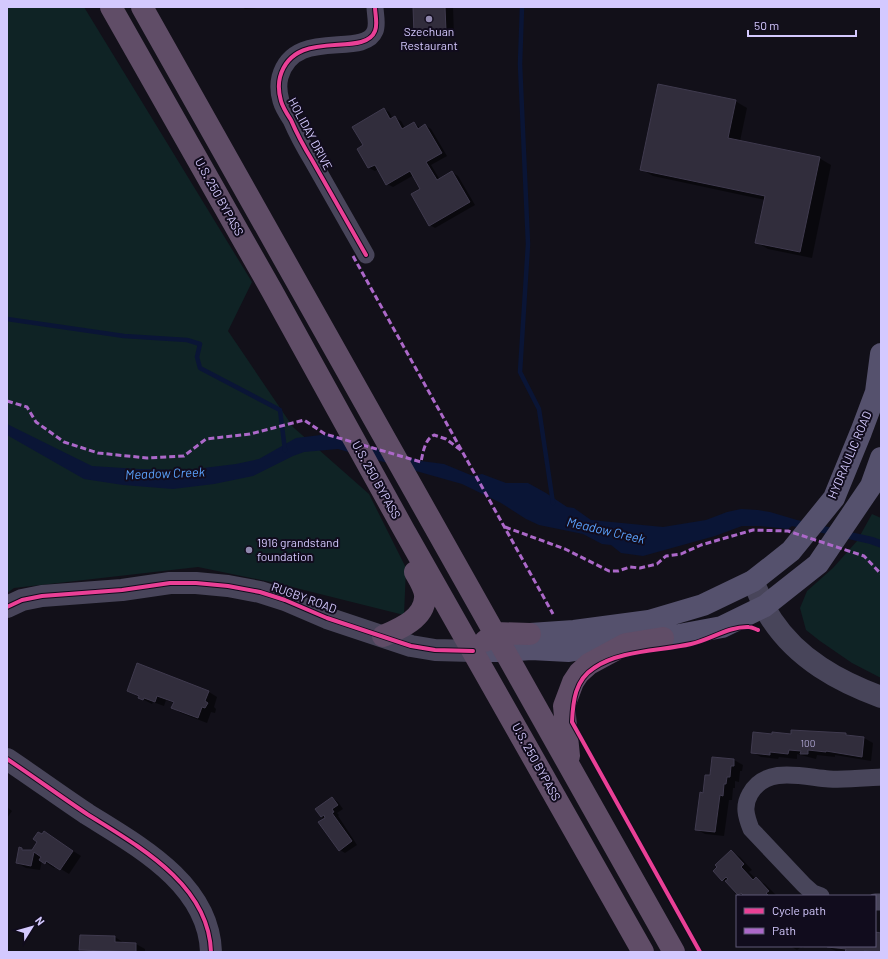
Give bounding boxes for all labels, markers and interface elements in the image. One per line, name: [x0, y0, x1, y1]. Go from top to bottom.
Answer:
scale bar: [748, 12, 856, 38]
marker: Szechuan Restaurant: [424, 14, 434, 24]
text: 50 m: [754, 18, 779, 32]
place label: Szechuan Restaurant: [400, 24, 458, 52]
street label: HOLIDAY DRIVE: [286, 95, 336, 172]
street label: U.S. 250 BYPASS: [193, 155, 247, 238]
street label: HYDRAULIC ROAD: [824, 409, 874, 501]
street label: U.S. 250 BYPASS: [350, 438, 404, 521]
water label: Meadow Creek: [125, 464, 206, 482]
water label: Meadow Creek: [565, 513, 647, 547]
place label: 1916 grandstand foundation: [257, 535, 339, 563]
marker: 1916 grandstand foundation: [244, 545, 254, 555]
street label: RUGBY ROAD: [270, 579, 339, 615]
street label: U.S. 250 BYPASS: [510, 720, 564, 803]
house number: 100: [801, 737, 815, 749]
legend: [736, 895, 876, 947]
text: Cycle path: [772, 903, 826, 917]
north arrow: [12, 907, 52, 947]
text: N: [33, 914, 48, 928]
text: Path: [772, 923, 796, 937]

